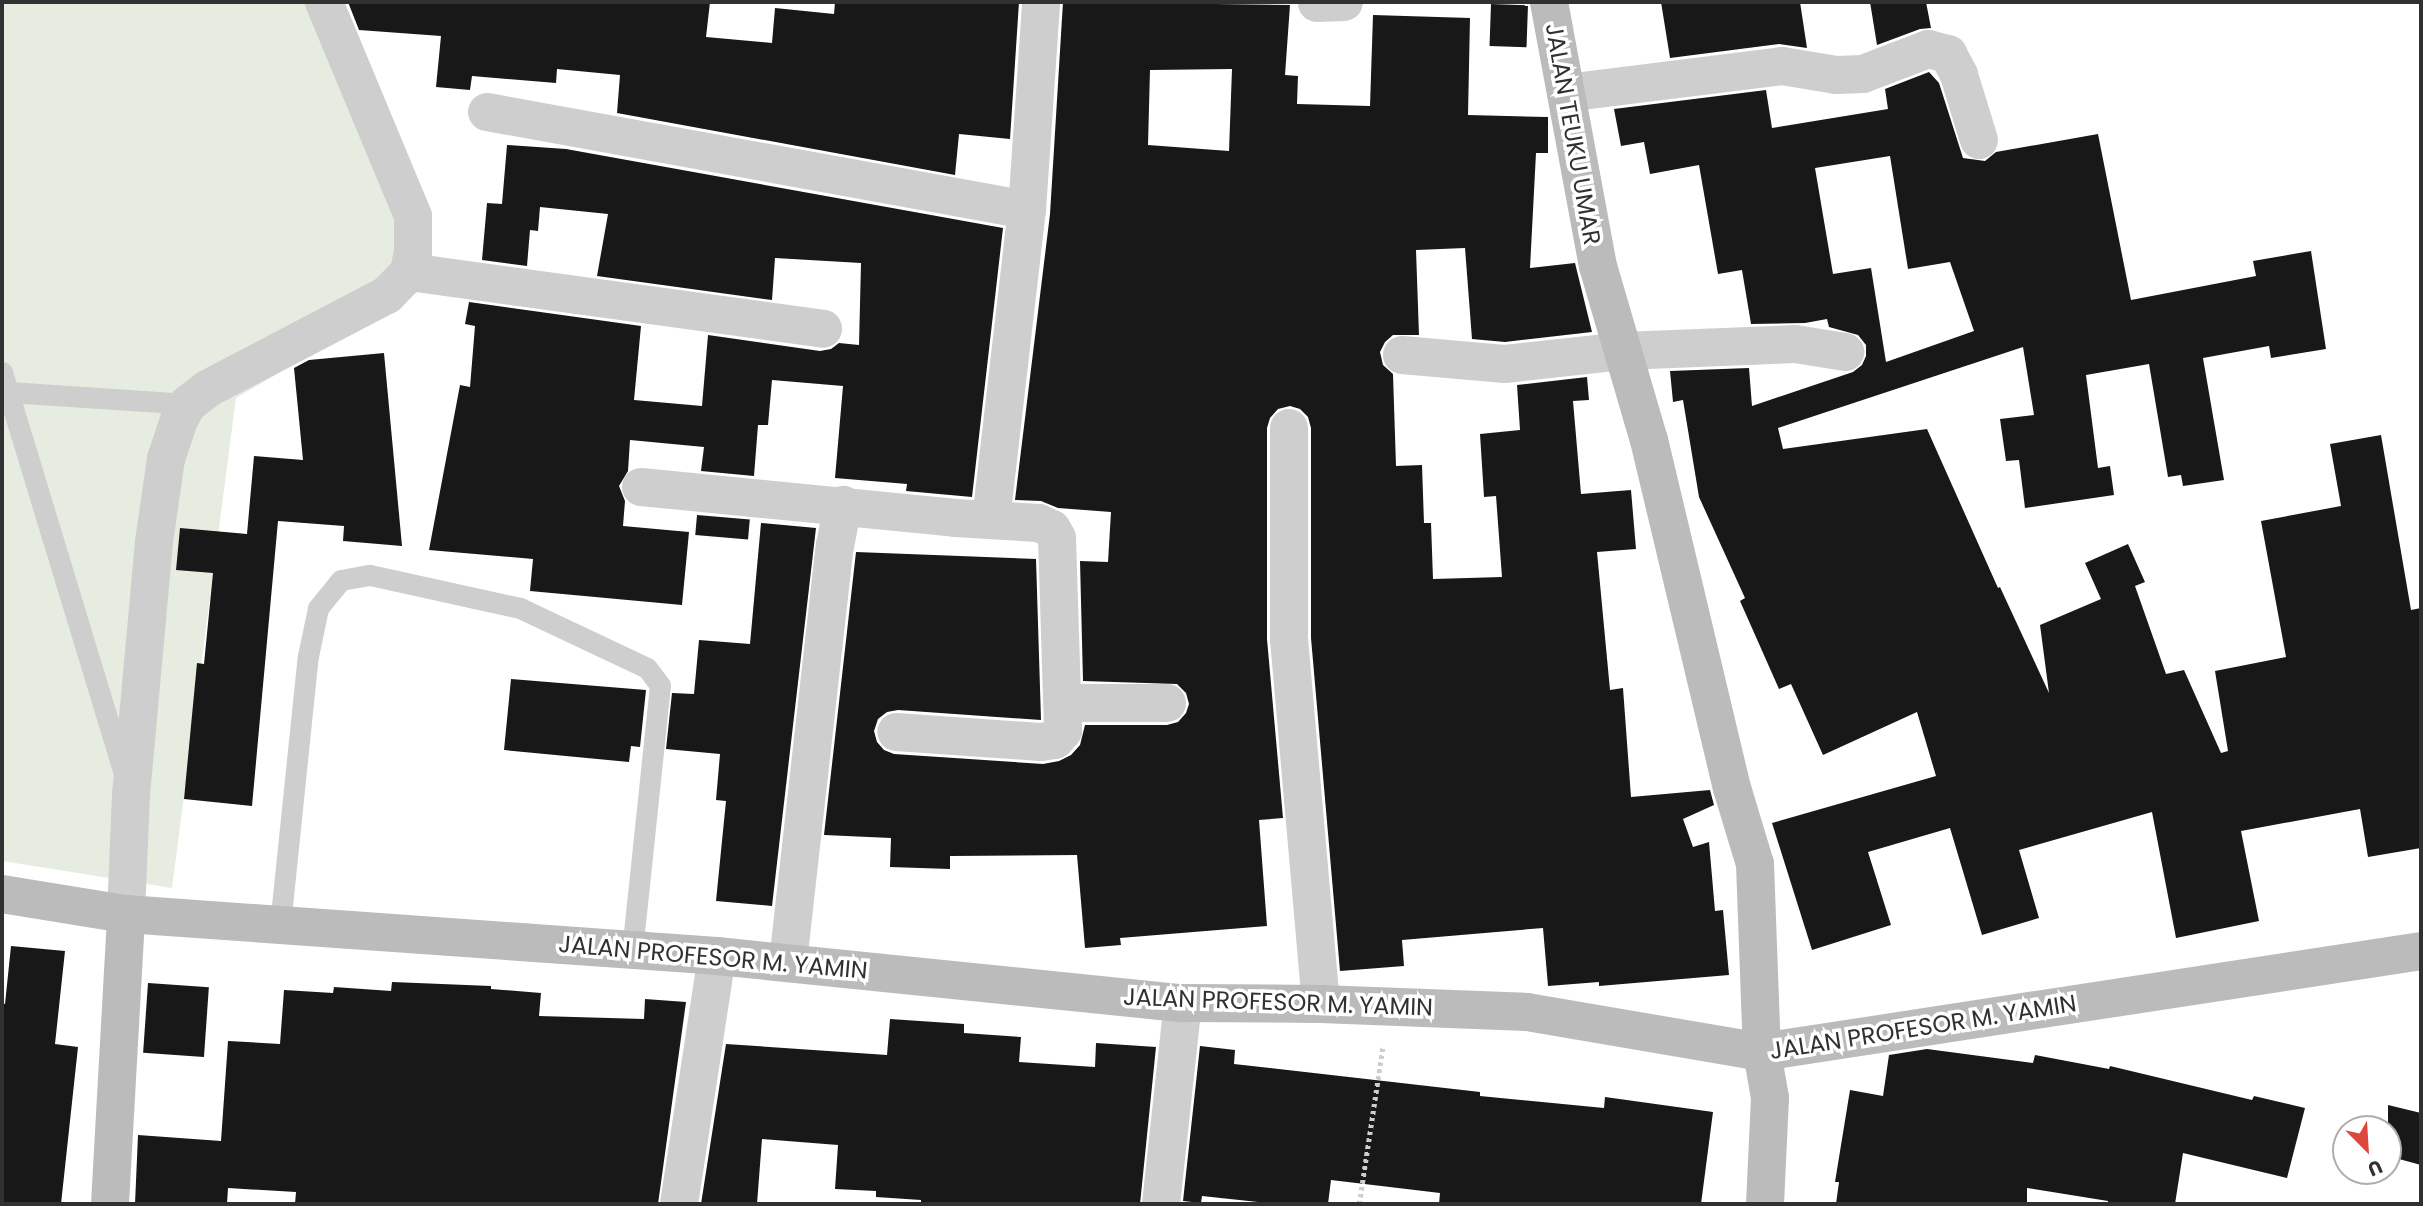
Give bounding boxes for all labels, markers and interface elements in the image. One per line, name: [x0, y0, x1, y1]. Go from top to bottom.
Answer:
street label: JALAN TEUKU UMAR: [1539, 21, 1607, 247]
street label: JALAN PROFESOR M. YAMIN: [557, 929, 869, 985]
street label: JALAN PROFESOR M. YAMIN: [1123, 982, 1433, 1022]
street label: JALAN PROFESOR M. YAMIN: [1768, 989, 2078, 1065]
north arrow: [2332, 1115, 2402, 1185]
text: U: [2363, 1153, 2387, 1183]

